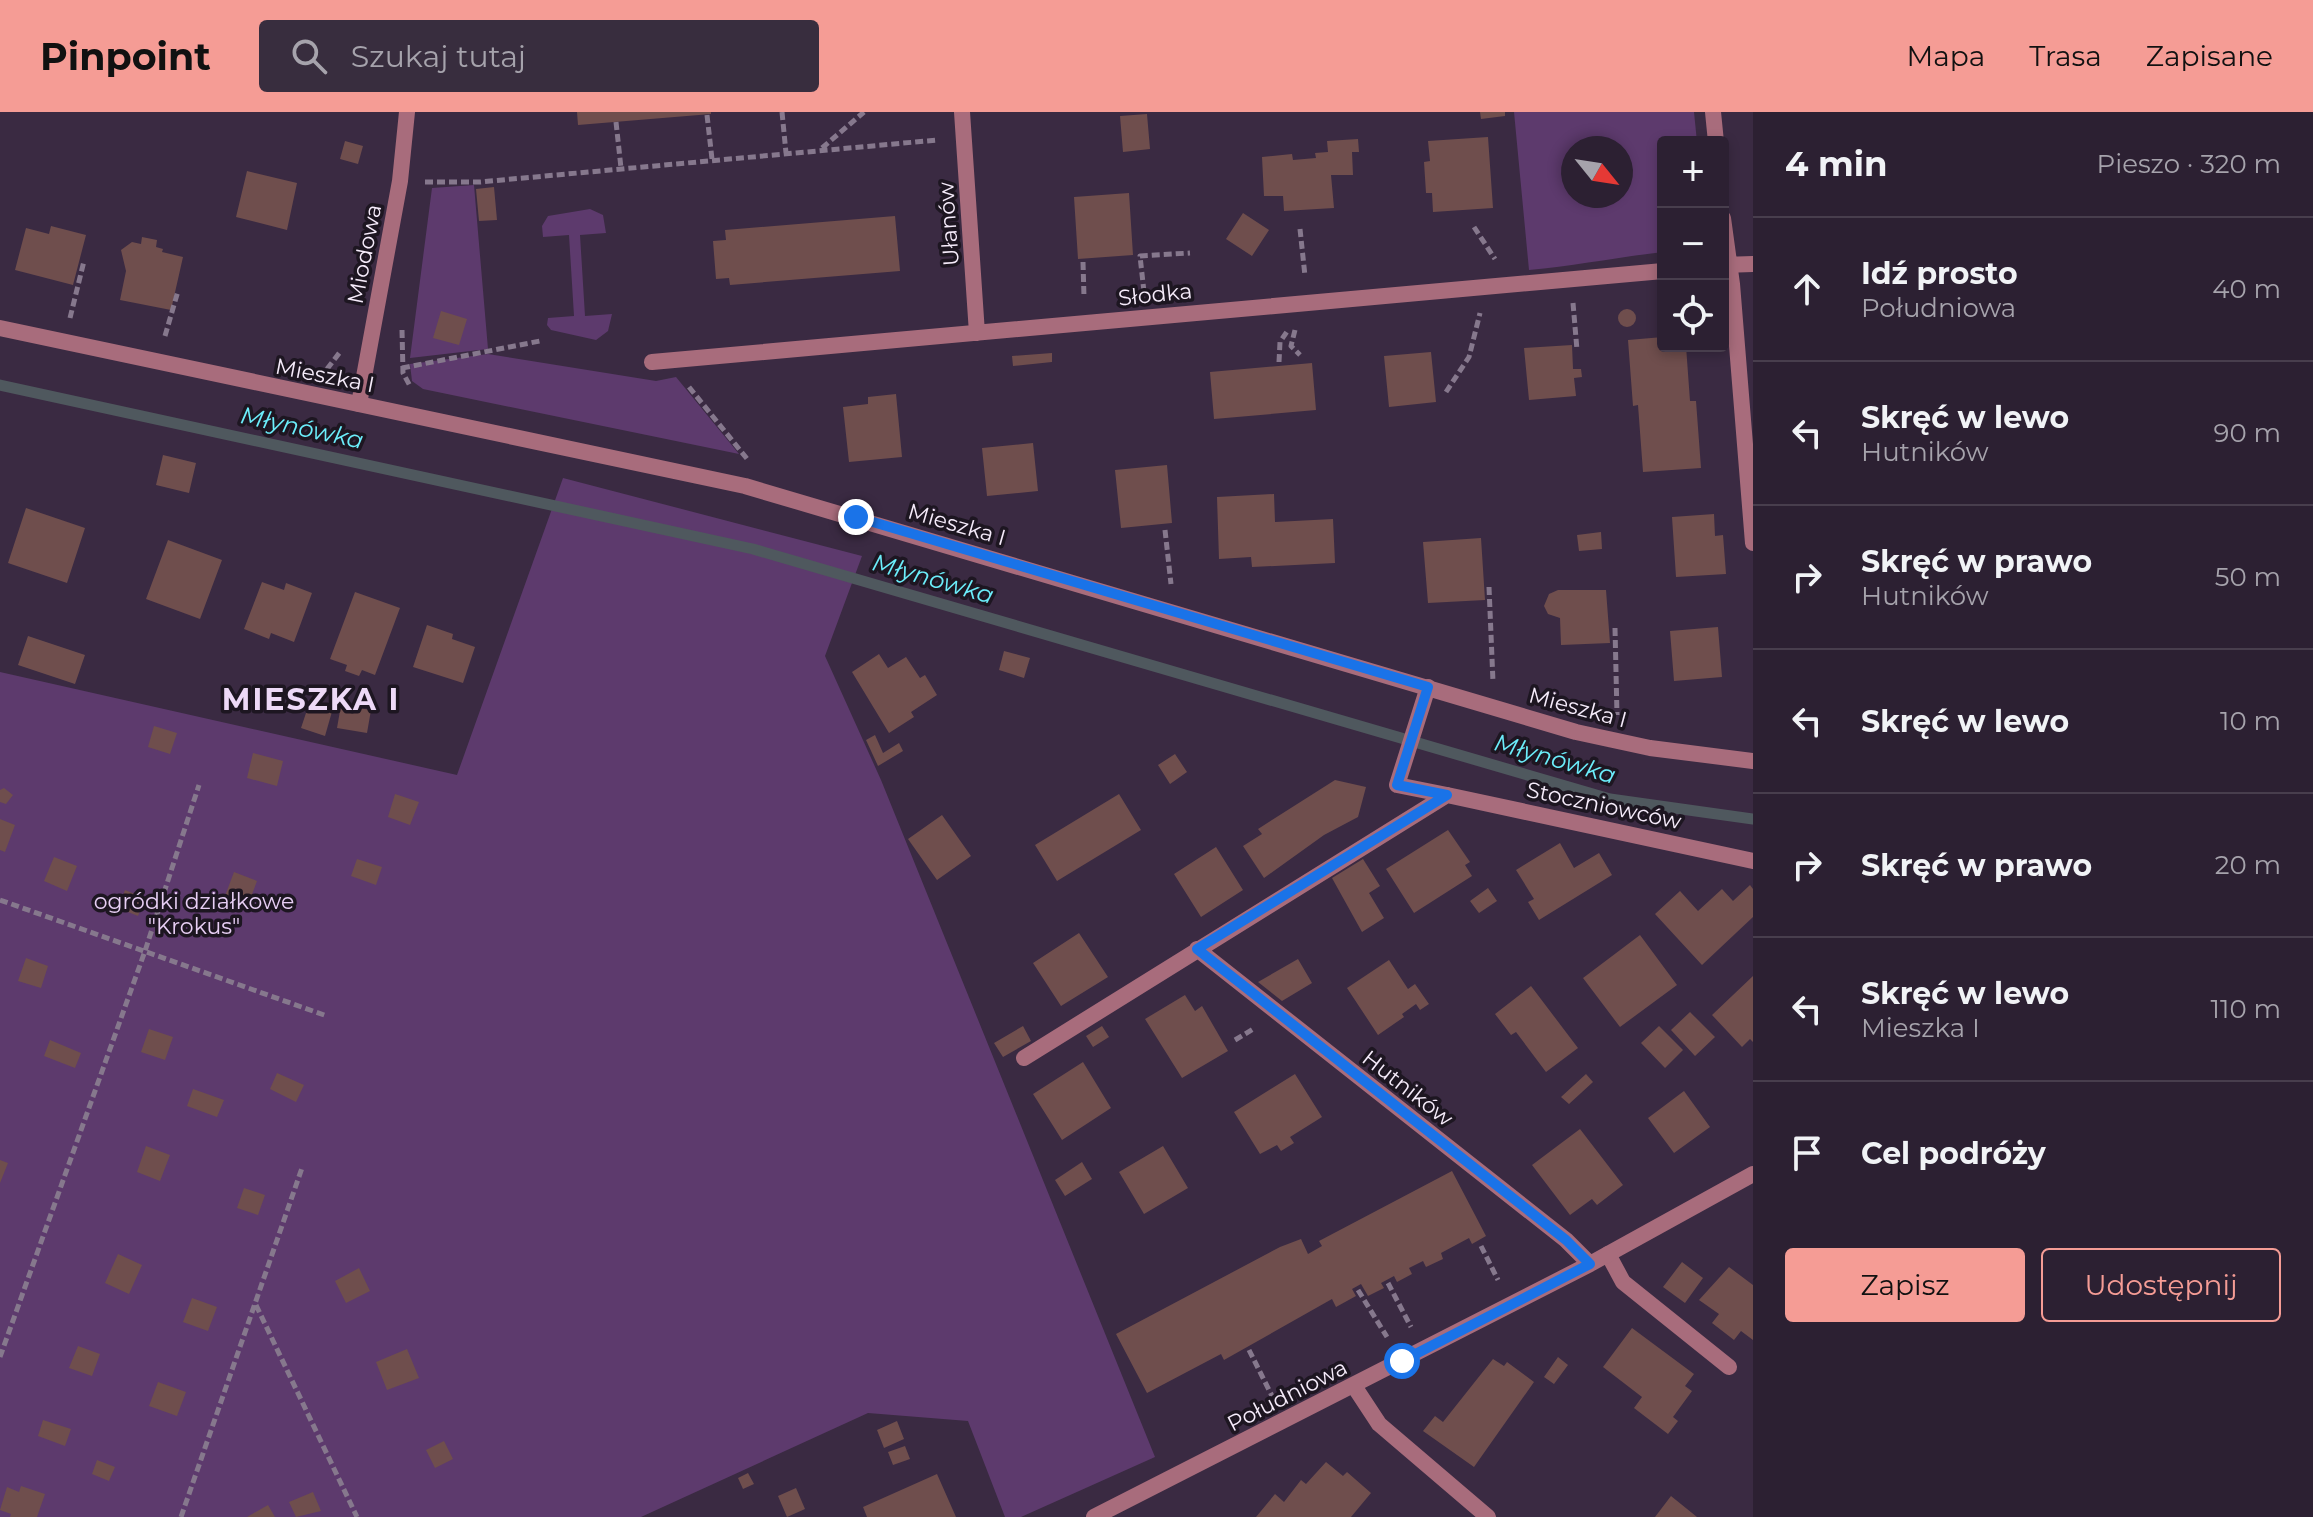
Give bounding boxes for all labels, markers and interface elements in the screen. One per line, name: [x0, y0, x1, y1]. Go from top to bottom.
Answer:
search box: [259, 20, 819, 92]
text: Pinpoint: [40, 33, 211, 80]
icon: search: [287, 34, 331, 78]
text: Szukaj tutaj: [351, 38, 526, 75]
text: Mapa: [1907, 39, 1985, 73]
text: Trasa: [2029, 39, 2102, 73]
text: Zapisane: [2146, 39, 2273, 73]
north arrow: [1561, 136, 1633, 208]
map controls: [1657, 136, 1729, 352]
button: +: [1657, 136, 1729, 208]
text: 4 min: [1785, 143, 1887, 185]
text: Pieszo · 320 m: [2097, 148, 2281, 180]
street label: Ułanów: [932, 180, 965, 267]
street label: Miodowa: [342, 202, 387, 306]
button: −: [1657, 208, 1729, 280]
text: Idź prosto: [1861, 255, 2018, 292]
icon: ahead: [1785, 267, 1829, 311]
text: 40 m: [2212, 273, 2281, 305]
street label: Słodka: [1117, 277, 1193, 312]
button: locate: [1657, 280, 1729, 352]
text: Południowa: [1861, 292, 2016, 324]
street label: Mieszka I: [273, 353, 377, 398]
text: Skręć w lewo: [1861, 399, 2069, 436]
water label: Młynówka: [238, 400, 366, 455]
icon: left: [1785, 411, 1829, 455]
text: 90 m: [2214, 417, 2281, 449]
text: Hutników: [1861, 436, 1989, 468]
street label: Mieszka I: [905, 498, 1009, 551]
route end: [838, 499, 874, 535]
text: Skręć w prawo: [1861, 543, 2092, 580]
water label: Młynówka: [869, 547, 997, 610]
icon: right: [1785, 555, 1829, 599]
text: 50 m: [2215, 561, 2281, 593]
text: Hutników: [1861, 580, 1989, 612]
district label: MIESZKA I: [222, 681, 400, 718]
street label: Mieszka I: [1526, 681, 1630, 734]
icon: left: [1785, 699, 1829, 743]
text: Skręć w lewo: [1861, 703, 2069, 740]
text: 10 m: [2220, 705, 2281, 737]
water label: Młynówka: [1491, 727, 1619, 790]
street label: Stoczniowców: [1524, 776, 1684, 835]
icon: right: [1785, 843, 1829, 887]
text: Skręć w prawo: [1861, 847, 2092, 884]
text: 20 m: [2215, 849, 2281, 881]
park label: ogródki działkowe "Krokus": [94, 888, 294, 940]
text: Skręć w lewo: [1861, 975, 2069, 1012]
icon: left: [1785, 987, 1829, 1031]
text: 110 m: [2211, 993, 2281, 1025]
text: Mieszka I: [1861, 1012, 1980, 1044]
street label: Hutników: [1357, 1045, 1459, 1133]
icon: arrive: [1785, 1131, 1829, 1175]
text: Cel podróży: [1861, 1135, 2046, 1172]
button: Zapisz: [1785, 1248, 2025, 1322]
button: Udostępnij: [2041, 1248, 2281, 1322]
route start: [1384, 1343, 1420, 1379]
street label: Południowa: [1223, 1354, 1352, 1437]

